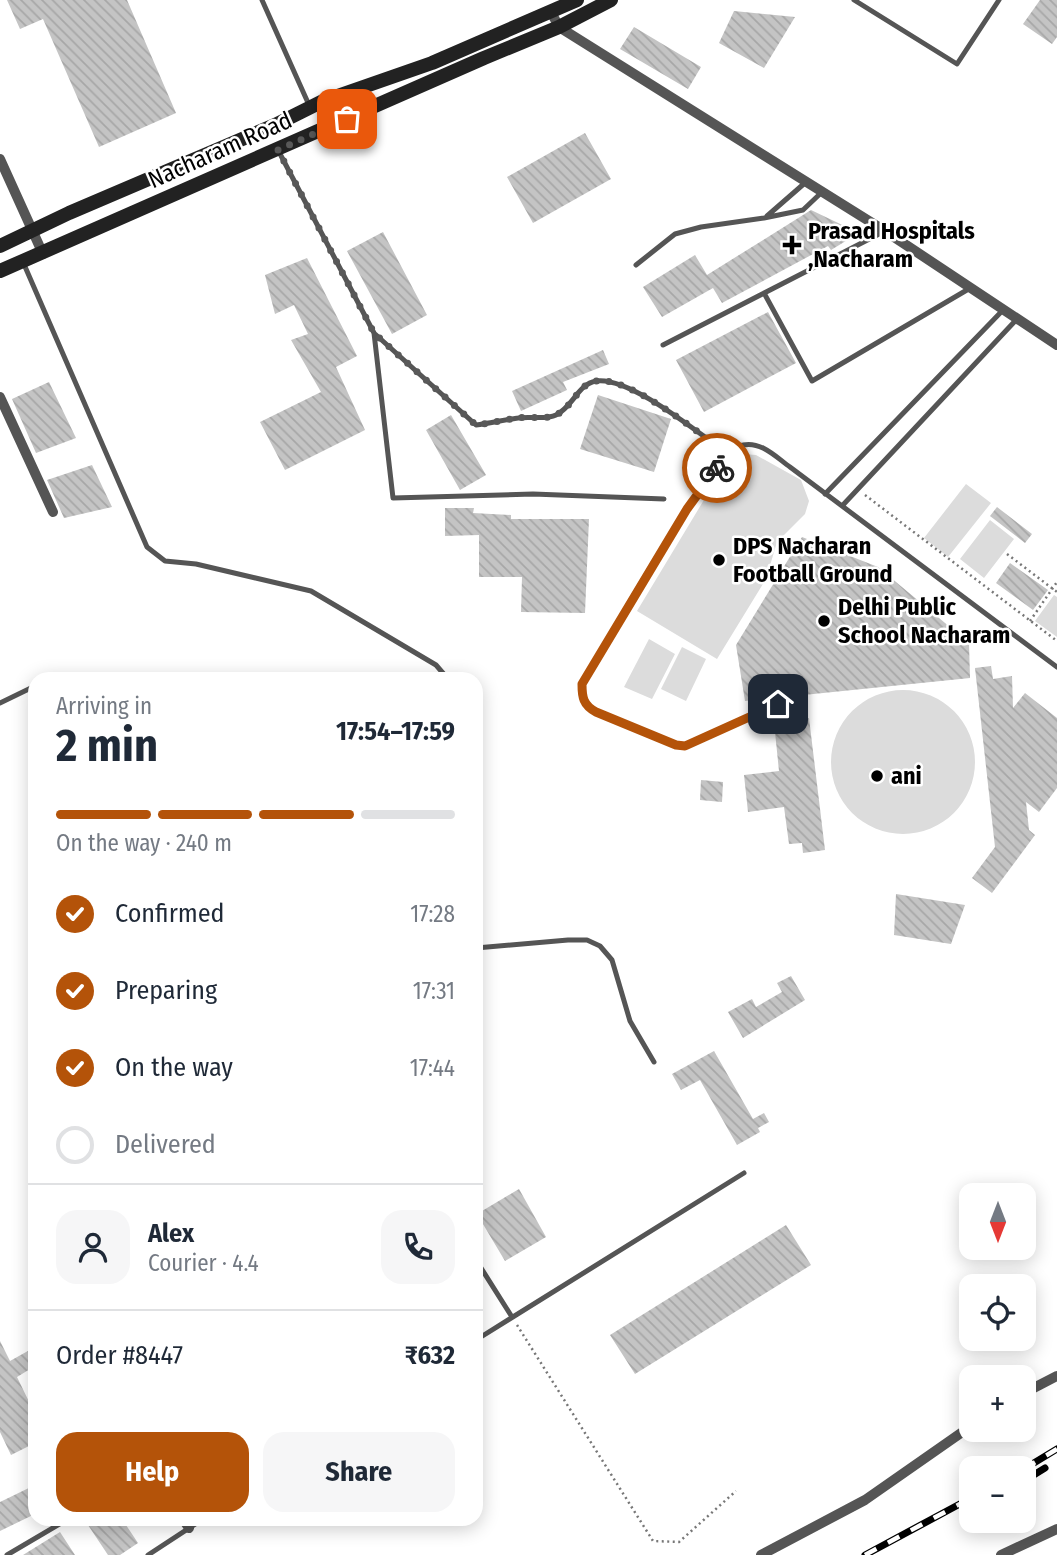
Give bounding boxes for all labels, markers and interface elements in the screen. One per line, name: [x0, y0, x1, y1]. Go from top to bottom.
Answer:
pin: [317, 89, 377, 149]
icon: bag: [328, 100, 366, 138]
street label: Nacharam Road: [144, 106, 296, 194]
place label: Prasad Hospitals ,Nacharam: [808, 217, 975, 273]
marker: Prasad Hospitals ,Nacharam: [782, 235, 802, 255]
courier: [682, 433, 752, 503]
icon: bike: [698, 449, 736, 487]
place label: DPS Nacharan Football Ground: [733, 532, 893, 588]
marker: DPS Nacharan Football Ground: [711, 552, 727, 568]
place label: Delhi Public School Nacharam: [838, 593, 1010, 649]
marker: Delhi Public School Nacharam: [816, 613, 832, 629]
pin: [748, 674, 808, 734]
icon: home: [759, 685, 797, 723]
text: Arriving in: [56, 692, 152, 720]
text: 17:54–17:59: [336, 716, 455, 747]
text: 2 min: [56, 718, 158, 773]
place label: ani: [891, 762, 922, 790]
marker: ani: [869, 768, 885, 784]
text: On the way · 240 m: [56, 829, 232, 857]
icon: check: [56, 895, 94, 933]
text: Confirmed: [115, 898, 225, 929]
text: 17:28: [410, 900, 455, 928]
icon: check: [56, 972, 94, 1010]
text: Preparing: [115, 975, 217, 1006]
text: 17:31: [413, 977, 455, 1005]
icon: check: [56, 1049, 94, 1087]
text: On the way: [115, 1052, 233, 1083]
text: 17:44: [410, 1054, 455, 1082]
text: Delivered: [115, 1129, 216, 1160]
north arrow: [959, 1183, 1036, 1260]
map controls: [959, 1183, 1036, 1533]
button: person: [56, 1210, 130, 1284]
button: phone: [381, 1210, 455, 1284]
text: Alex: [148, 1218, 194, 1249]
text: Courier · 4.4: [148, 1249, 259, 1277]
button: locate: [959, 1274, 1036, 1351]
text: Order #8447: [56, 1340, 183, 1371]
text: ₹632: [405, 1340, 455, 1371]
button: +: [959, 1365, 1036, 1442]
button: Help: [56, 1432, 249, 1512]
button: Share: [263, 1432, 455, 1512]
button: −: [959, 1456, 1036, 1533]

